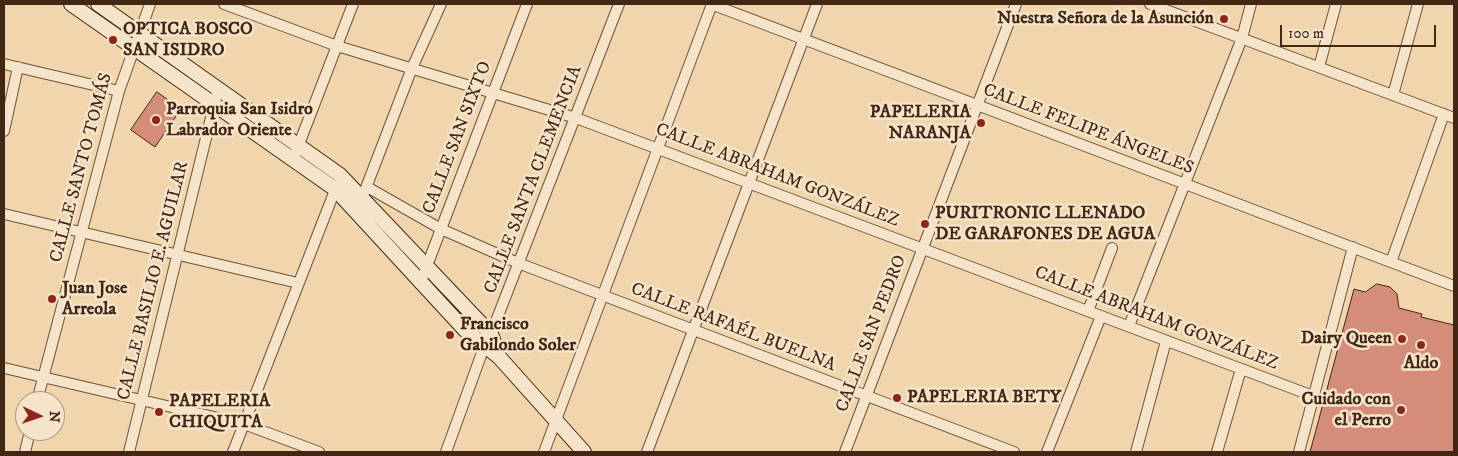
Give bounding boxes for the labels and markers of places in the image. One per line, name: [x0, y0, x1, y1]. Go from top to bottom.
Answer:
place label: Nuestra Señora de la Asunción: [997, 8, 1214, 30]
marker: Nuestra Señora de la Asunción: [1218, 13, 1230, 25]
place label: OPTICA BOSCO SAN ISIDRO: [123, 19, 253, 62]
marker: OPTICA BOSCO SAN ISIDRO: [107, 34, 119, 46]
place label: Parroquia San Isidro Labrador Oriente: [166, 99, 313, 142]
place label: PAPELERIA NARANJA: [870, 102, 971, 144]
marker: Parroquia San Isidro Labrador Oriente: [150, 114, 162, 126]
marker: PAPELERIA NARANJA: [975, 117, 987, 129]
place label: PURITRONIC LLENADO DE GARAFONES DE AGUA: [935, 203, 1155, 245]
marker: PURITRONIC LLENADO DE GARAFONES DE AGUA: [919, 218, 931, 230]
place label: Juan Jose Arreola: [62, 278, 127, 320]
marker: Juan Jose Arreola: [46, 293, 58, 305]
place label: Francisco Gabilondo Soler: [460, 314, 576, 356]
place label: Dairy Queen: [1301, 328, 1392, 350]
marker: Francisco Gabilondo Soler: [444, 329, 456, 341]
marker: Dairy Queen: [1396, 333, 1408, 345]
marker: Aldo: [1415, 339, 1427, 351]
place label: Aldo: [1404, 353, 1438, 375]
place label: PAPELERIA BETY: [907, 387, 1061, 409]
place label: Cuidado con el Perro: [1302, 389, 1391, 432]
place label: PAPELERIA CHIQUITA: [169, 391, 270, 434]
marker: PAPELERIA BETY: [891, 392, 903, 404]
marker: Cuidado con el Perro: [1395, 404, 1407, 416]
marker: PAPELERIA CHIQUITA: [153, 406, 165, 418]

